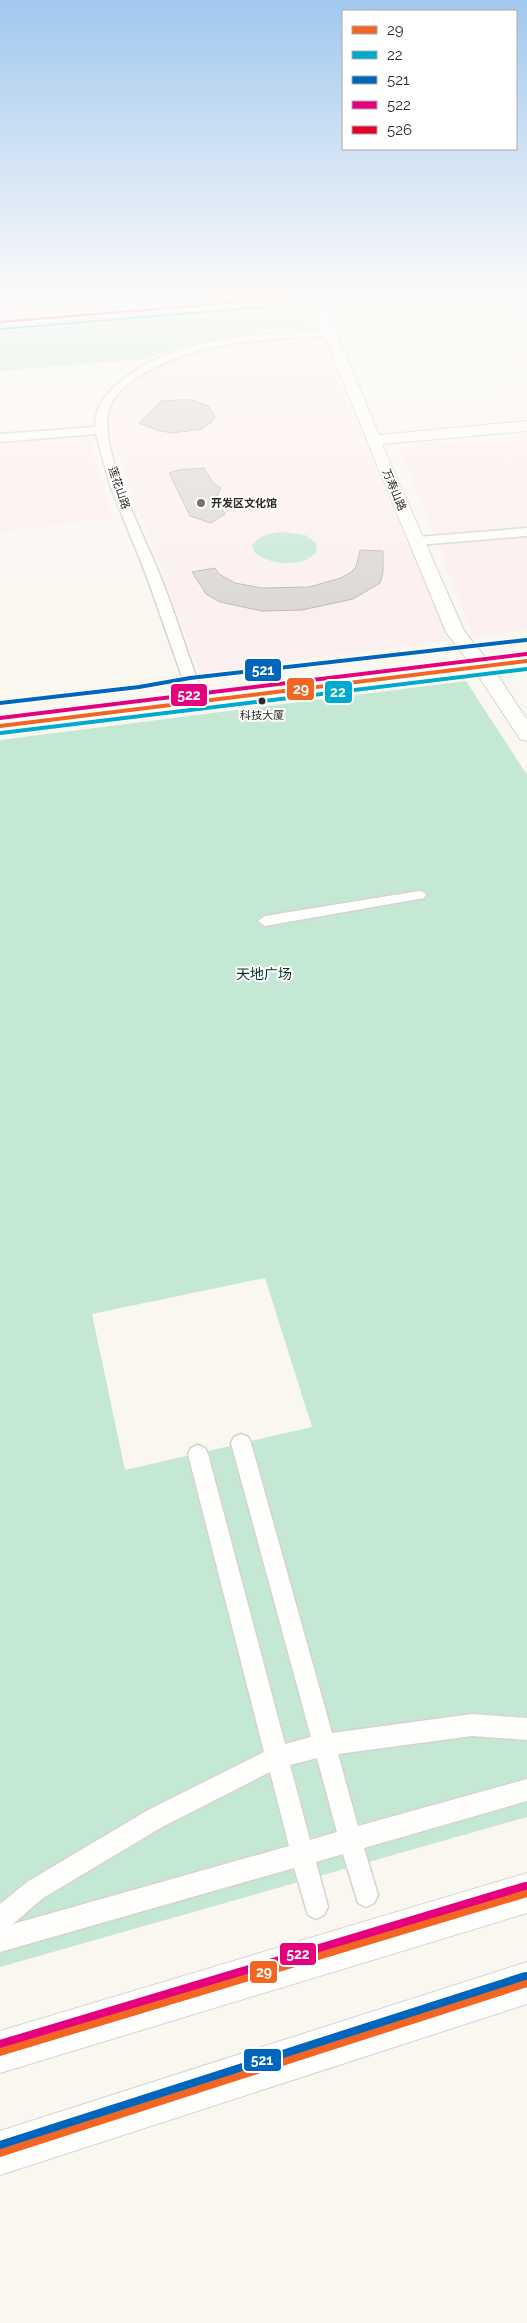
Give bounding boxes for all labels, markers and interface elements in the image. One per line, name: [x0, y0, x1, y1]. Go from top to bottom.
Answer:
legend: [342, 10, 517, 150]
text: 29: [387, 21, 404, 39]
text: 22: [387, 46, 403, 64]
text: 521: [387, 71, 410, 89]
text: 522: [387, 96, 411, 114]
text: 526: [387, 121, 412, 139]
street label: 莲花山路: [106, 465, 132, 511]
street label: 万寿山路: [379, 467, 409, 513]
marker: 开发区文化馆: [195, 497, 207, 509]
place label: 开发区文化馆: [211, 497, 277, 510]
line badge: 521: [244, 658, 282, 682]
text: 521: [252, 662, 274, 678]
line badge: 29: [286, 677, 315, 701]
line badge: 22: [324, 680, 353, 704]
text: 29: [293, 681, 309, 697]
line badge: 522: [170, 683, 208, 707]
text: 22: [330, 684, 346, 700]
text: 522: [177, 687, 201, 703]
marker: 科技大厦: [257, 696, 267, 706]
place label: 科技大厦: [240, 709, 284, 722]
park label: 天地广场: [236, 966, 292, 982]
line badge: 522: [279, 1942, 317, 1966]
text: 522: [286, 1946, 310, 1962]
line badge: 29: [249, 1960, 278, 1984]
text: 29: [256, 1964, 272, 1980]
line badge: 521: [243, 2048, 282, 2072]
text: 521: [251, 2052, 273, 2068]

